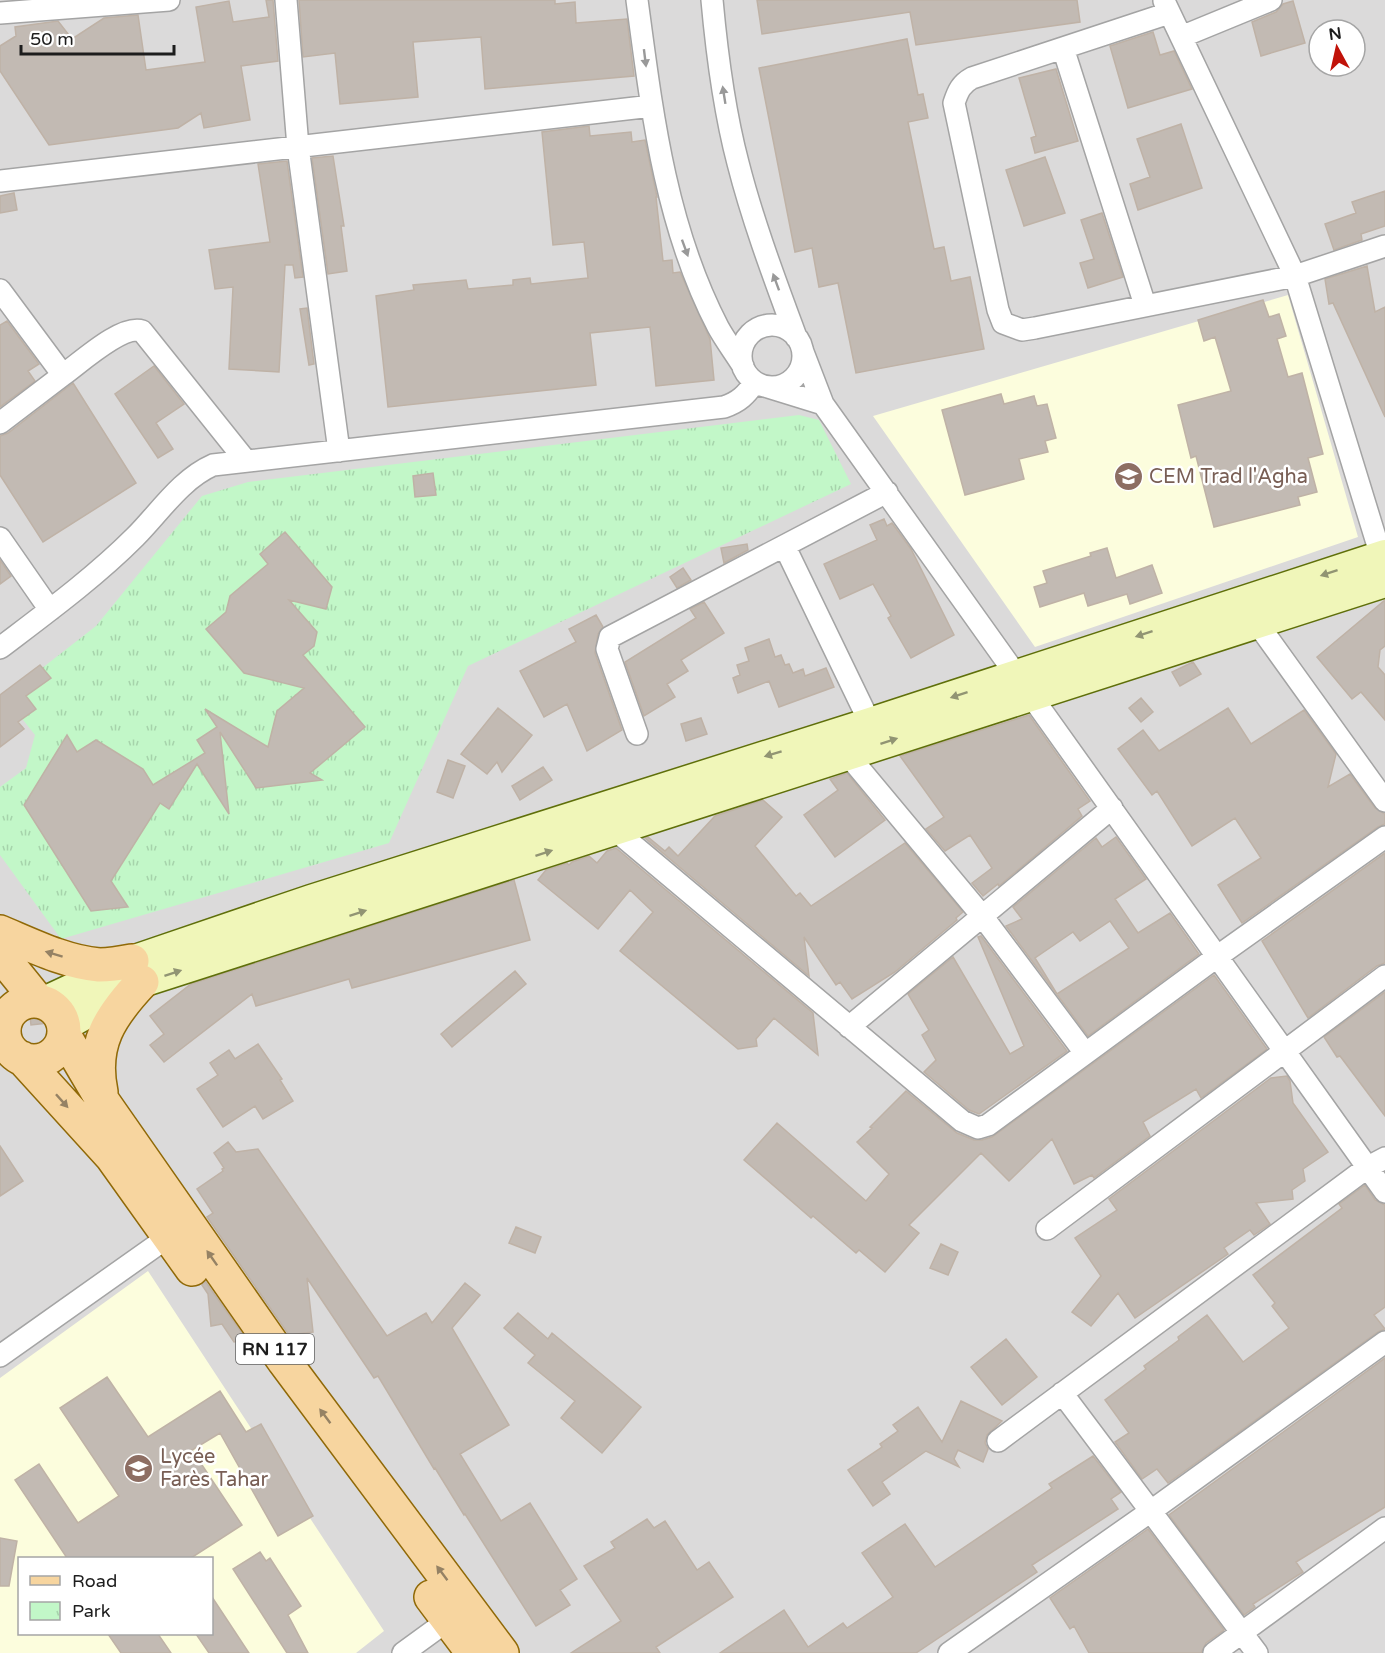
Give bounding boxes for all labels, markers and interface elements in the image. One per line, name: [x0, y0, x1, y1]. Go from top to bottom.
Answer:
scale bar: [21, 18, 174, 56]
north arrow: [1307, 18, 1367, 78]
text: N: [1327, 23, 1343, 45]
text: 50 m: [30, 28, 74, 50]
one-way arrow: [640, 49, 650, 68]
one-way arrow: [719, 85, 728, 104]
one-way arrow: [680, 240, 690, 258]
one-way arrow: [770, 273, 780, 291]
school or university icon: CEM Trad l'Agha: [1112, 460, 1144, 492]
place label: CEM Trad l'Agha: [1149, 465, 1308, 489]
one-way arrow: [1320, 569, 1338, 578]
one-way arrow: [1135, 630, 1153, 639]
one-way arrow: [950, 691, 968, 700]
one-way arrow: [880, 736, 898, 746]
one-way arrow: [764, 750, 782, 759]
one-way arrow: [535, 848, 553, 857]
one-way arrow: [349, 907, 367, 917]
one-way arrow: [45, 949, 63, 958]
one-way arrow: [164, 967, 182, 977]
one-way arrow: [55, 1093, 69, 1108]
one-way arrow: [206, 1250, 218, 1266]
road number: RN 117: [236, 1334, 314, 1364]
one-way arrow: [319, 1409, 331, 1425]
place label: Lycée Farès Tahar: [160, 1445, 269, 1492]
school or university icon: Lycée Farès Tahar: [123, 1452, 155, 1484]
legend: [18, 1557, 213, 1635]
one-way arrow: [436, 1565, 448, 1580]
text: Road: [72, 1570, 117, 1592]
text: Park: [72, 1600, 111, 1622]

